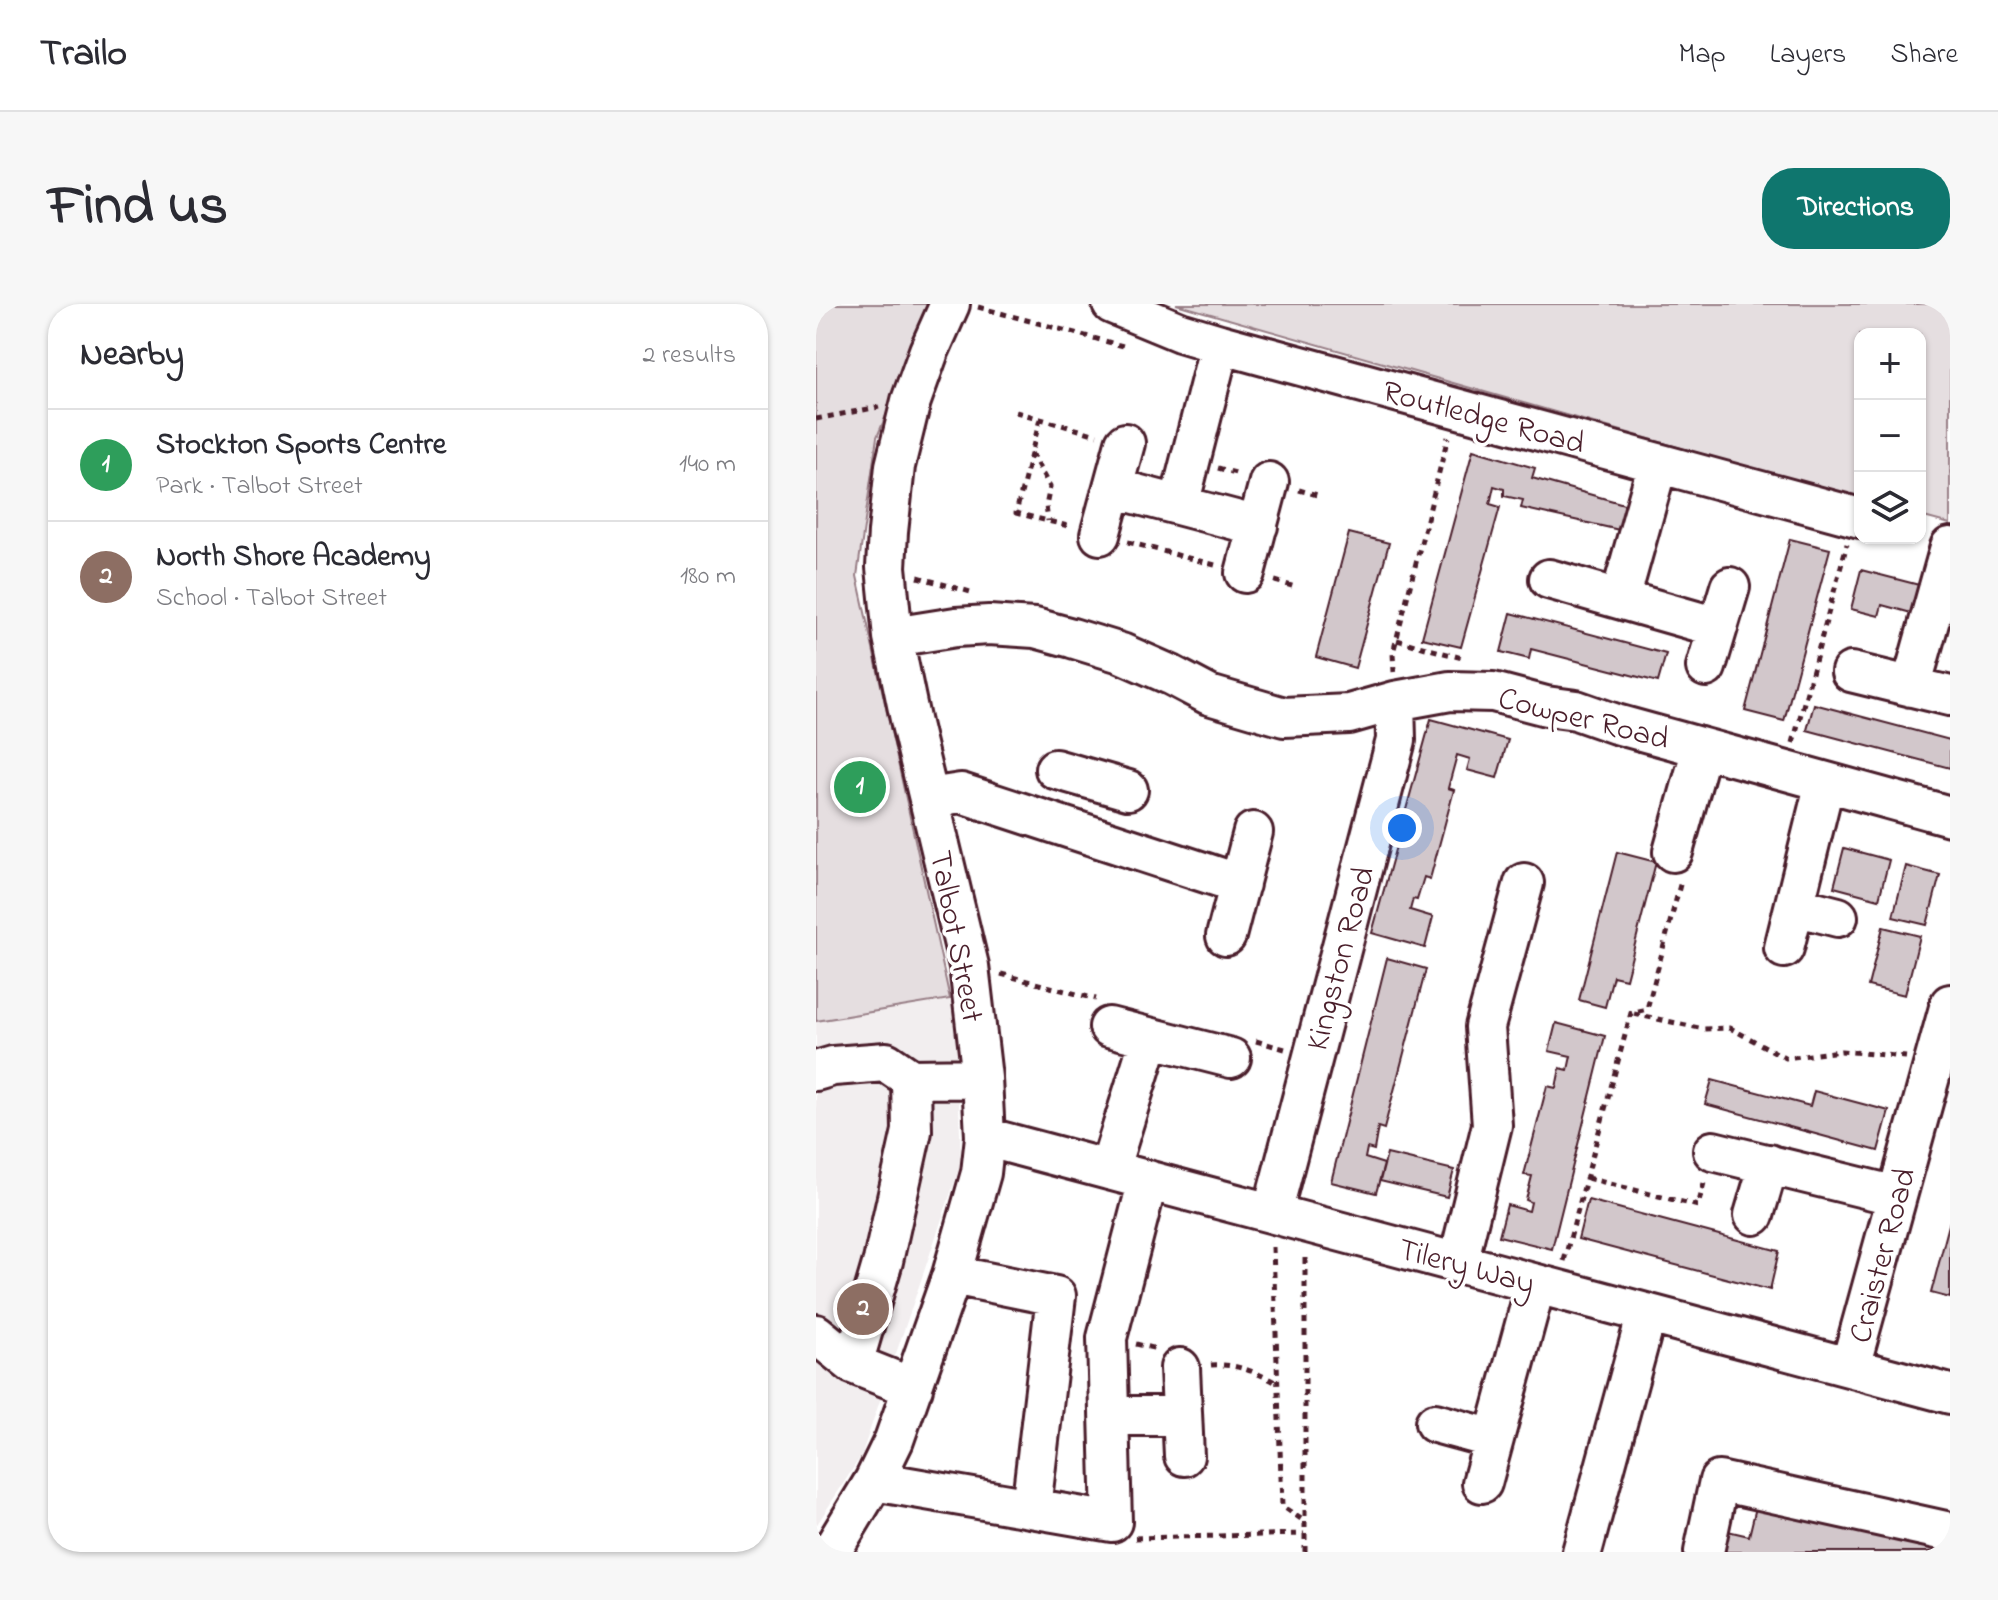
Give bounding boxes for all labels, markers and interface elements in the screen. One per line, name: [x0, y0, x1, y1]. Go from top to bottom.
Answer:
text: Trailo: [40, 27, 127, 83]
text: Map: [1678, 35, 1726, 76]
text: Layers: [1770, 35, 1846, 76]
text: Share: [1890, 35, 1958, 76]
text: Find us: [48, 168, 228, 249]
button: Directions: [1762, 168, 1950, 249]
map controls: [1854, 328, 1926, 544]
button: +: [1854, 328, 1926, 400]
text: Nearby: [80, 331, 184, 381]
text: 2 results: [643, 337, 736, 375]
street label: Routledge Road: [1377, 370, 1589, 469]
button: −: [1854, 400, 1926, 472]
text: Stockton Sports Centre: [156, 424, 446, 468]
text: 1: [102, 446, 110, 484]
text: 140 m: [679, 446, 736, 484]
text: Park · Talbot Street: [156, 468, 363, 506]
button: layers: [1854, 472, 1926, 544]
text: North Shore Academy: [156, 536, 431, 580]
text: 2: [100, 558, 112, 596]
text: 180 m: [680, 558, 736, 596]
text: School · Talbot Street: [156, 580, 387, 618]
street label: Cowper Road: [1493, 676, 1673, 764]
pin: 1: [834, 757, 886, 817]
your location: [1382, 808, 1422, 848]
street label: Talbot Street: [915, 847, 994, 1027]
street label: Kingston Road: [1295, 862, 1389, 1056]
street label: Craister Road: [1838, 1163, 1930, 1349]
street label: Tilery Way: [1393, 1228, 1540, 1309]
pin: 2: [837, 1279, 889, 1339]

